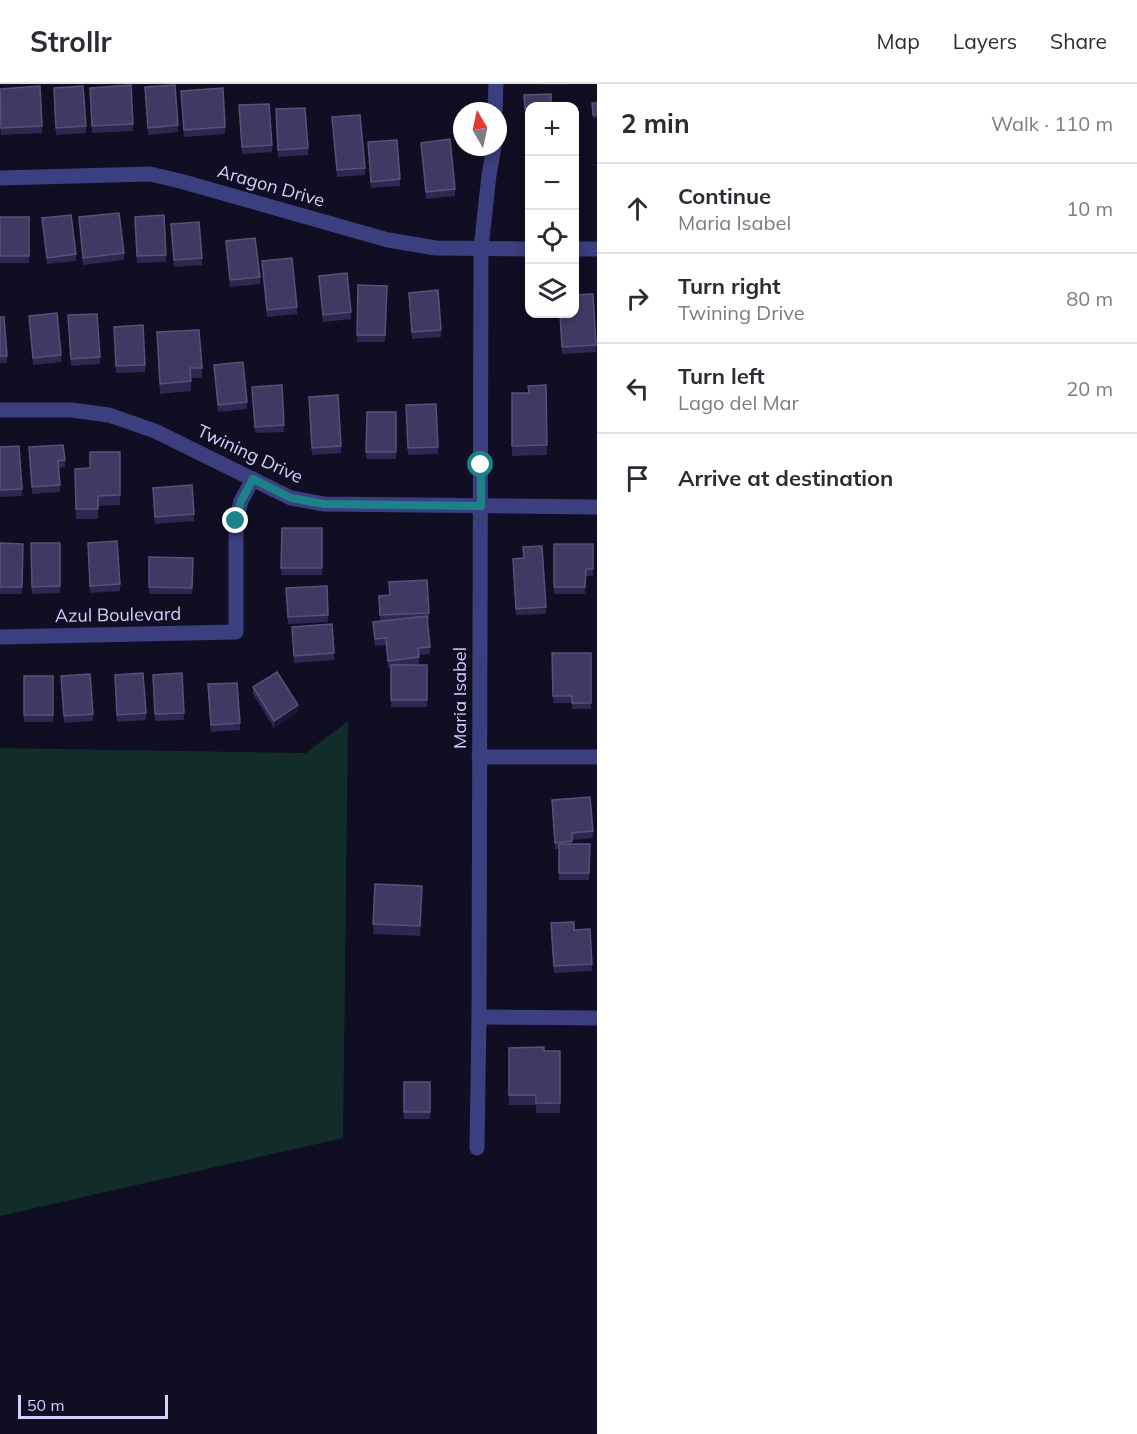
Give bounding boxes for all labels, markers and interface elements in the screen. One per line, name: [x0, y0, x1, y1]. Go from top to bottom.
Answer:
text: Strollr: [30, 24, 112, 59]
text: Map: [877, 28, 920, 54]
text: Layers: [953, 28, 1017, 54]
text: Share: [1050, 28, 1107, 54]
north arrow: [453, 102, 507, 156]
map controls: [525, 102, 579, 318]
button: +: [525, 102, 579, 156]
text: 2 min: [621, 107, 690, 140]
text: Walk · 110 m: [991, 111, 1113, 136]
button: −: [525, 156, 579, 210]
street label: Aragon Drive: [215, 159, 327, 212]
text: Continue: [678, 182, 771, 210]
icon: ahead: [621, 192, 654, 225]
text: 10 m: [1066, 196, 1113, 221]
button: locate: [525, 210, 579, 264]
text: Maria Isabel: [678, 210, 791, 235]
button: layers: [525, 264, 579, 318]
text: Turn right: [678, 272, 781, 300]
icon: right: [621, 282, 654, 315]
text: 80 m: [1066, 286, 1113, 311]
text: Twining Drive: [678, 300, 805, 325]
text: Turn left: [678, 362, 765, 390]
icon: left: [621, 372, 654, 405]
text: 20 m: [1066, 376, 1113, 401]
text: Lago del Mar: [678, 390, 799, 415]
street label: Twining Drive: [194, 419, 307, 488]
route start: [467, 451, 493, 477]
icon: arrive: [621, 462, 654, 495]
text: Arrive at destination: [678, 464, 893, 492]
route end: [222, 507, 248, 533]
street label: Azul Boulevard: [55, 602, 181, 627]
street label: Maria Isabel: [448, 647, 471, 749]
scale bar: [18, 1392, 168, 1420]
text: 50 m: [27, 1395, 64, 1415]

